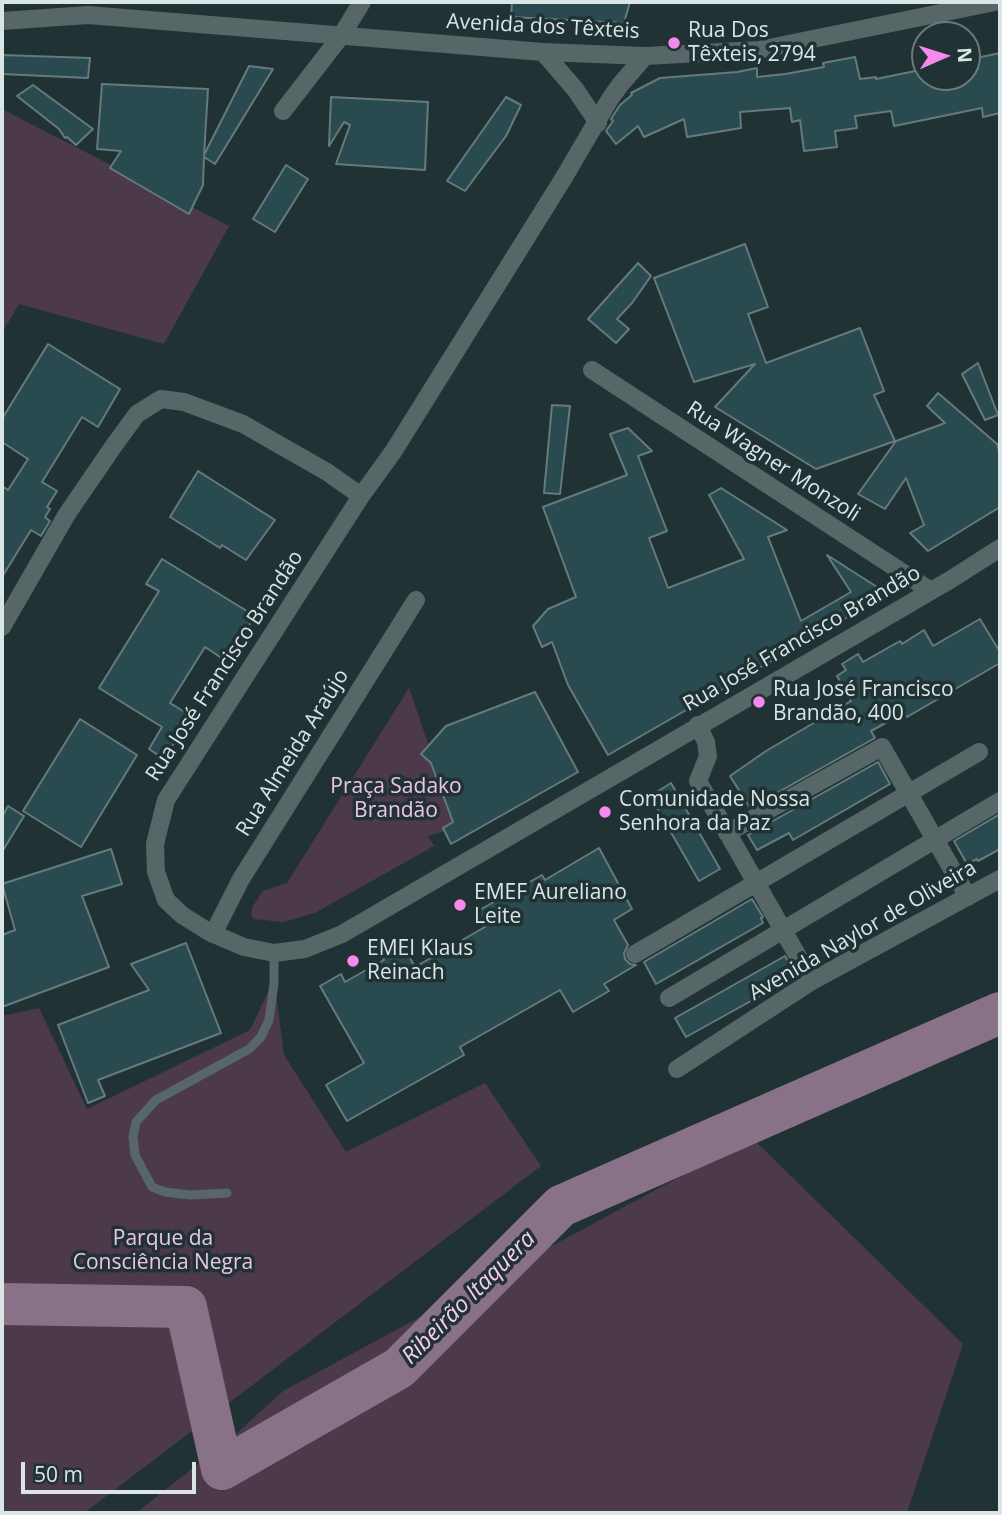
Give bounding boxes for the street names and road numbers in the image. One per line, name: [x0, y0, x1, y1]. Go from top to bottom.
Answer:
street label: Avenida dos Têxteis: [446, 9, 640, 45]
street label: Rua Wagner Monzoli: [682, 397, 864, 527]
street label: Rua José Francisco Brandão: [141, 546, 309, 786]
street label: Rua José Francisco Brandão: [679, 561, 925, 717]
street label: Rua Almeida Araújo: [231, 665, 355, 841]
street label: Avenida Naylor de Oliveira: [745, 855, 981, 1007]

